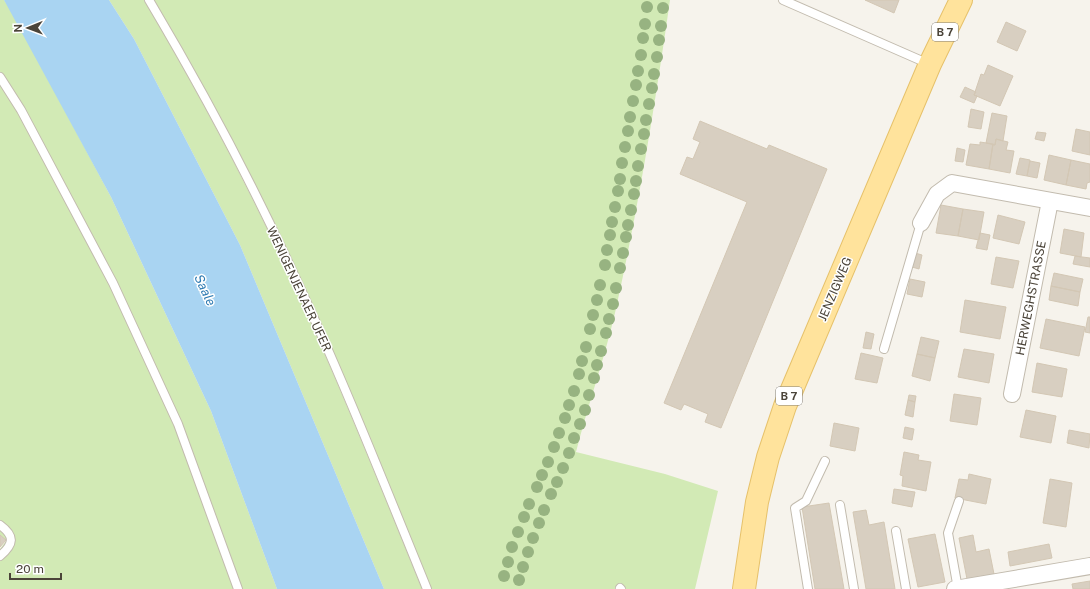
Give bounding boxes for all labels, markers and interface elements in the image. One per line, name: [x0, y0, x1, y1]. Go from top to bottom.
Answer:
north arrow: [8, 8, 48, 48]
road number: B 7: [932, 23, 958, 41]
text: N: [12, 24, 24, 33]
street label: WENIGENJENAER UFER: [264, 224, 334, 354]
street label: HERWEGHSTRASSE: [1013, 240, 1049, 356]
street label: JENZIGWEG: [815, 255, 855, 323]
water label: Saale: [191, 272, 219, 308]
road number: B 7: [776, 387, 802, 405]
scale bar: [10, 555, 61, 581]
text: 20 m: [16, 562, 44, 576]

